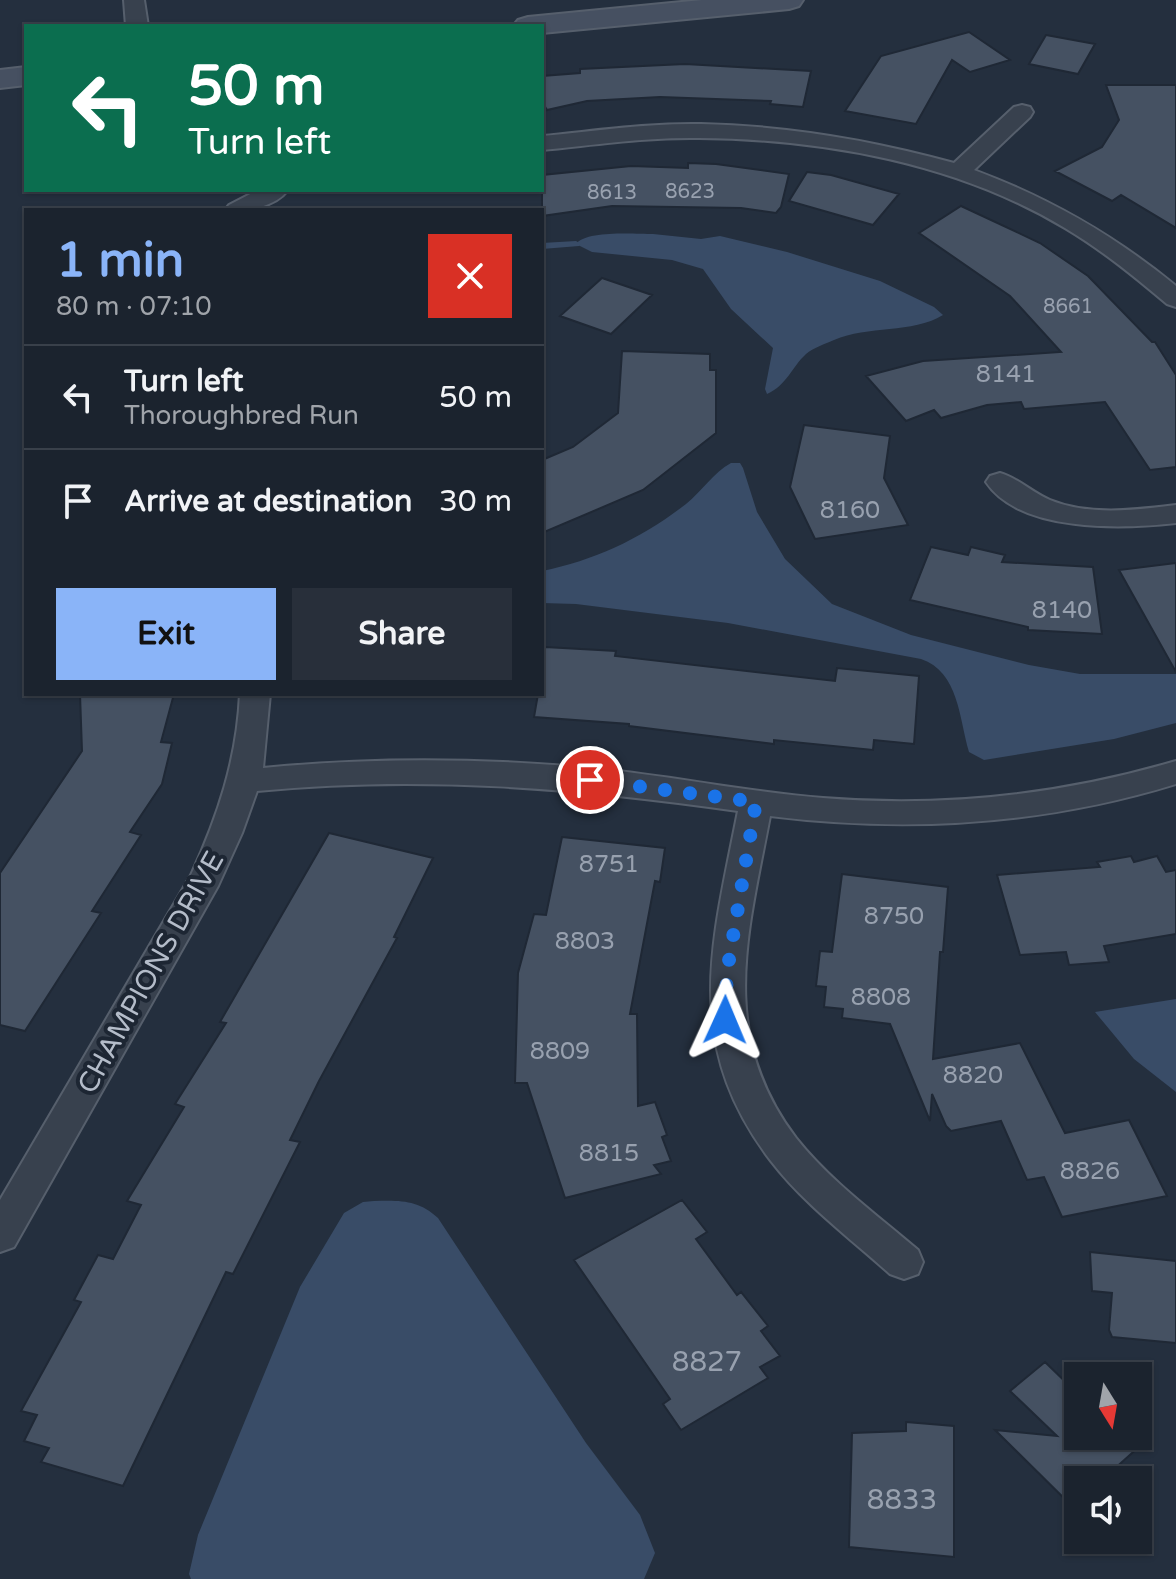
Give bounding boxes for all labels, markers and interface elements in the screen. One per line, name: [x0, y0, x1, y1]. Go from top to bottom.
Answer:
text: 50 m: [188, 53, 324, 120]
icon: left: [56, 56, 160, 160]
text: Turn left: [188, 121, 331, 164]
house number: 8623: [665, 180, 715, 204]
house number: 8613: [587, 181, 637, 205]
text: 1 min: [56, 232, 184, 290]
button: close: [428, 234, 512, 318]
text: 80 m · 07:10: [56, 291, 212, 322]
house number: 8661: [1043, 295, 1093, 319]
house number: 8141: [976, 360, 1036, 389]
text: Turn left: [124, 363, 243, 400]
icon: left: [56, 375, 100, 419]
text: 50 m: [439, 379, 512, 416]
text: Thoroughbred Run: [124, 400, 359, 431]
icon: arrive: [56, 479, 100, 523]
text: Arrive at destination: [124, 483, 412, 520]
text: 30 m: [439, 483, 512, 520]
house number: 8160: [820, 496, 880, 525]
button: Exit: [56, 588, 276, 680]
button: Share: [292, 588, 512, 680]
house number: 8140: [1032, 596, 1092, 625]
pin: [556, 746, 624, 814]
icon: arrive: [568, 758, 612, 802]
street label: CHAMPIONS DRIVE: [70, 846, 232, 1099]
house number: 8751: [579, 850, 639, 879]
house number: 8750: [864, 902, 924, 931]
house number: 8803: [555, 927, 615, 956]
position arrow: [683, 978, 767, 1062]
house number: 8808: [851, 983, 911, 1012]
house number: 8809: [530, 1037, 590, 1066]
house number: 8820: [943, 1061, 1003, 1090]
house number: 8815: [579, 1139, 639, 1168]
house number: 8826: [1060, 1157, 1120, 1186]
house number: 8827: [672, 1345, 742, 1379]
north arrow: [1064, 1362, 1152, 1450]
map controls: [1064, 1362, 1152, 1554]
button: sound: [1064, 1466, 1152, 1554]
house number: 8833: [867, 1483, 937, 1517]

